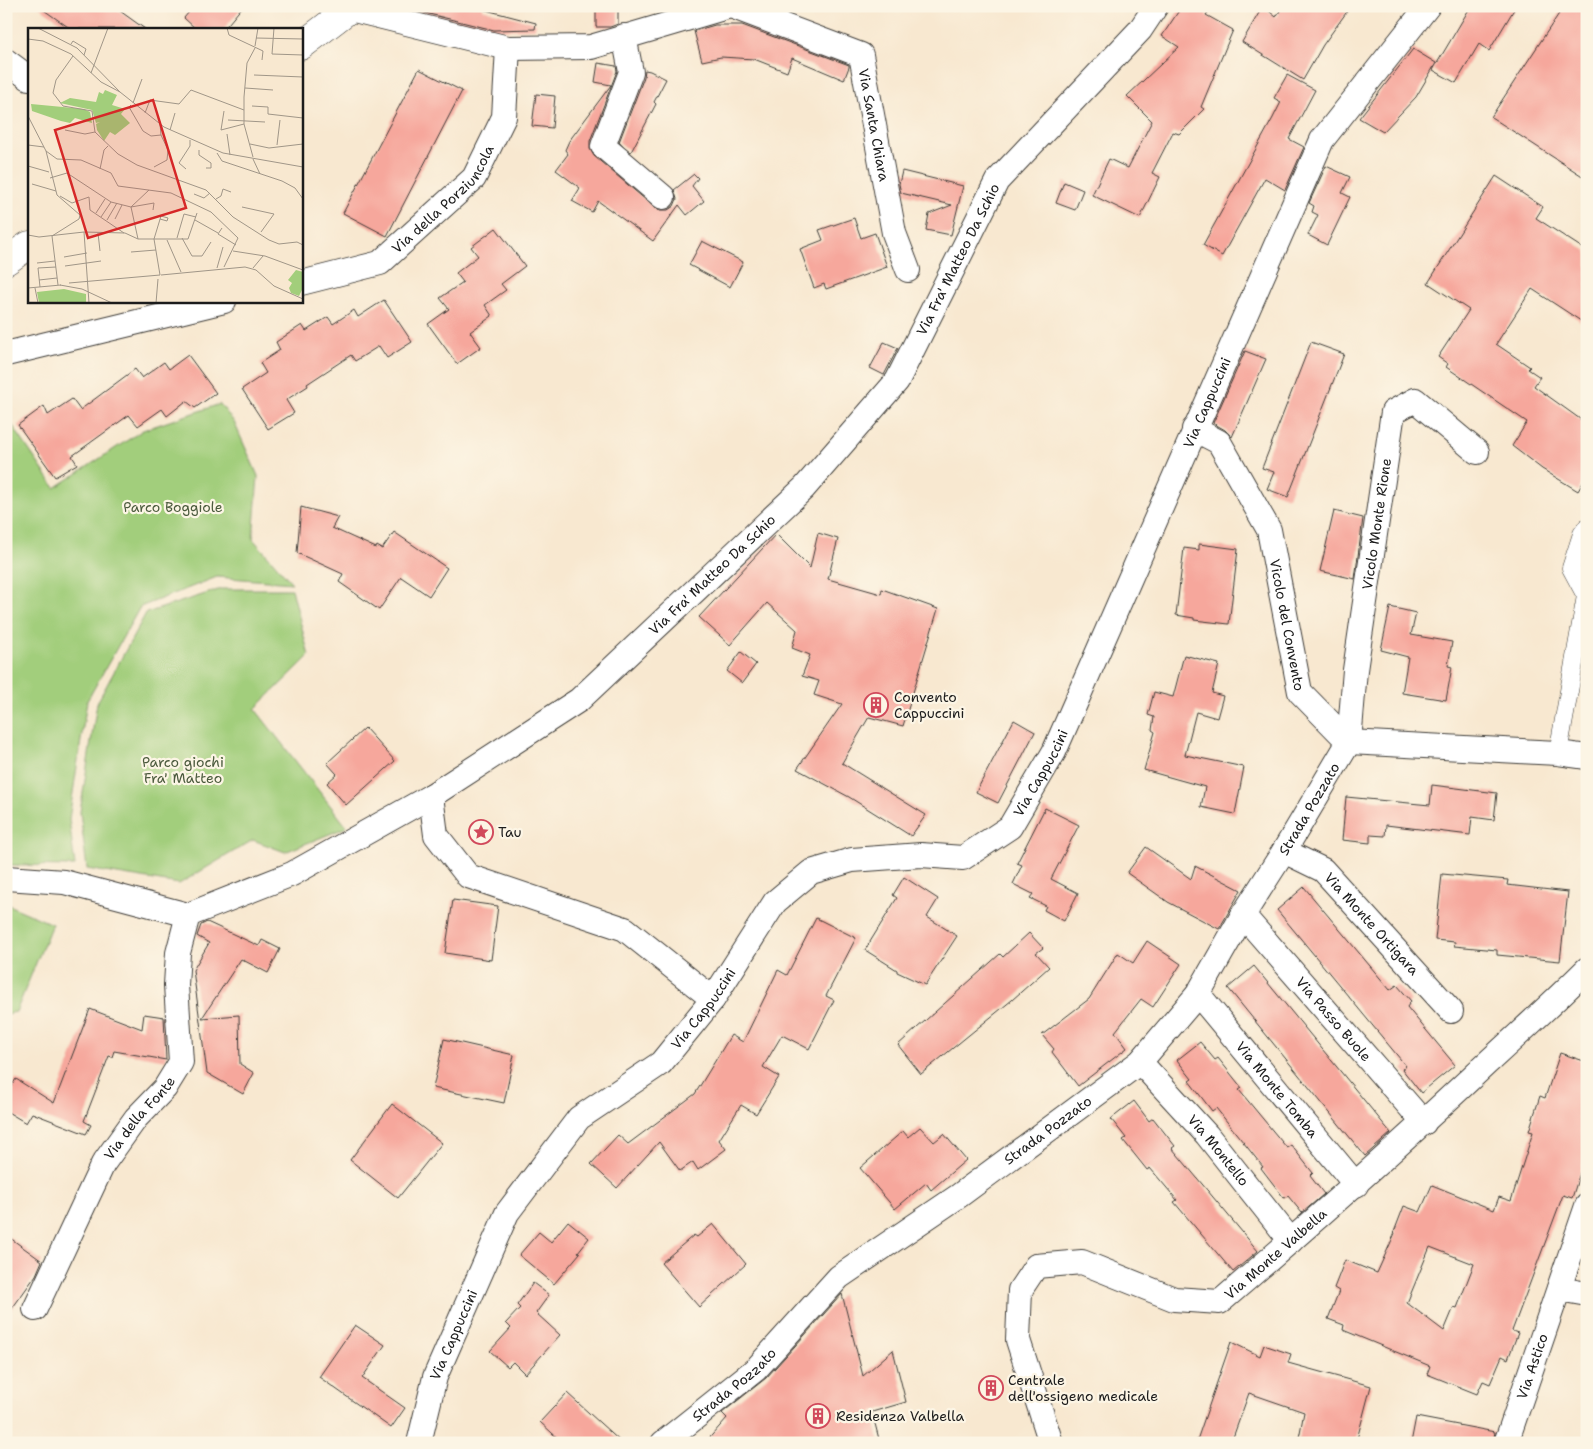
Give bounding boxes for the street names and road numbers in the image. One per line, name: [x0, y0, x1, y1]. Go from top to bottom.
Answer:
street label: Via Santa Chiara: [855, 67, 893, 183]
street label: Via della Porziuncola: [388, 142, 498, 257]
street label: Via Fra' Matteo Da Schio: [912, 180, 1003, 338]
street label: Via Cappuccini: [1179, 355, 1235, 451]
street label: Vicolo Monte Rione: [1358, 457, 1395, 591]
street label: Via Fra' Matteo Da Schio: [645, 511, 779, 639]
street label: Vicolo del Convento: [1266, 557, 1309, 692]
street label: Via Cappuccini: [1009, 726, 1072, 820]
street label: Strada Pozzato: [1275, 759, 1344, 859]
street label: Via Monte Ortigara: [1321, 869, 1423, 979]
street label: Via Cappuccini: [667, 964, 740, 1053]
street label: Via Passo Buole: [1292, 973, 1375, 1065]
street label: Via Monte Tomba: [1232, 1038, 1322, 1142]
street label: Via della Fonte: [100, 1073, 179, 1163]
street label: Strada Pozzato: [1000, 1092, 1095, 1169]
street label: Via Montello: [1184, 1111, 1253, 1190]
street label: Via Monte Valbella: [1221, 1204, 1331, 1303]
street label: Via Cappuccini: [426, 1287, 481, 1383]
street label: Via Astico: [1513, 1331, 1552, 1402]
street label: Strada Pozzato: [688, 1344, 780, 1425]

